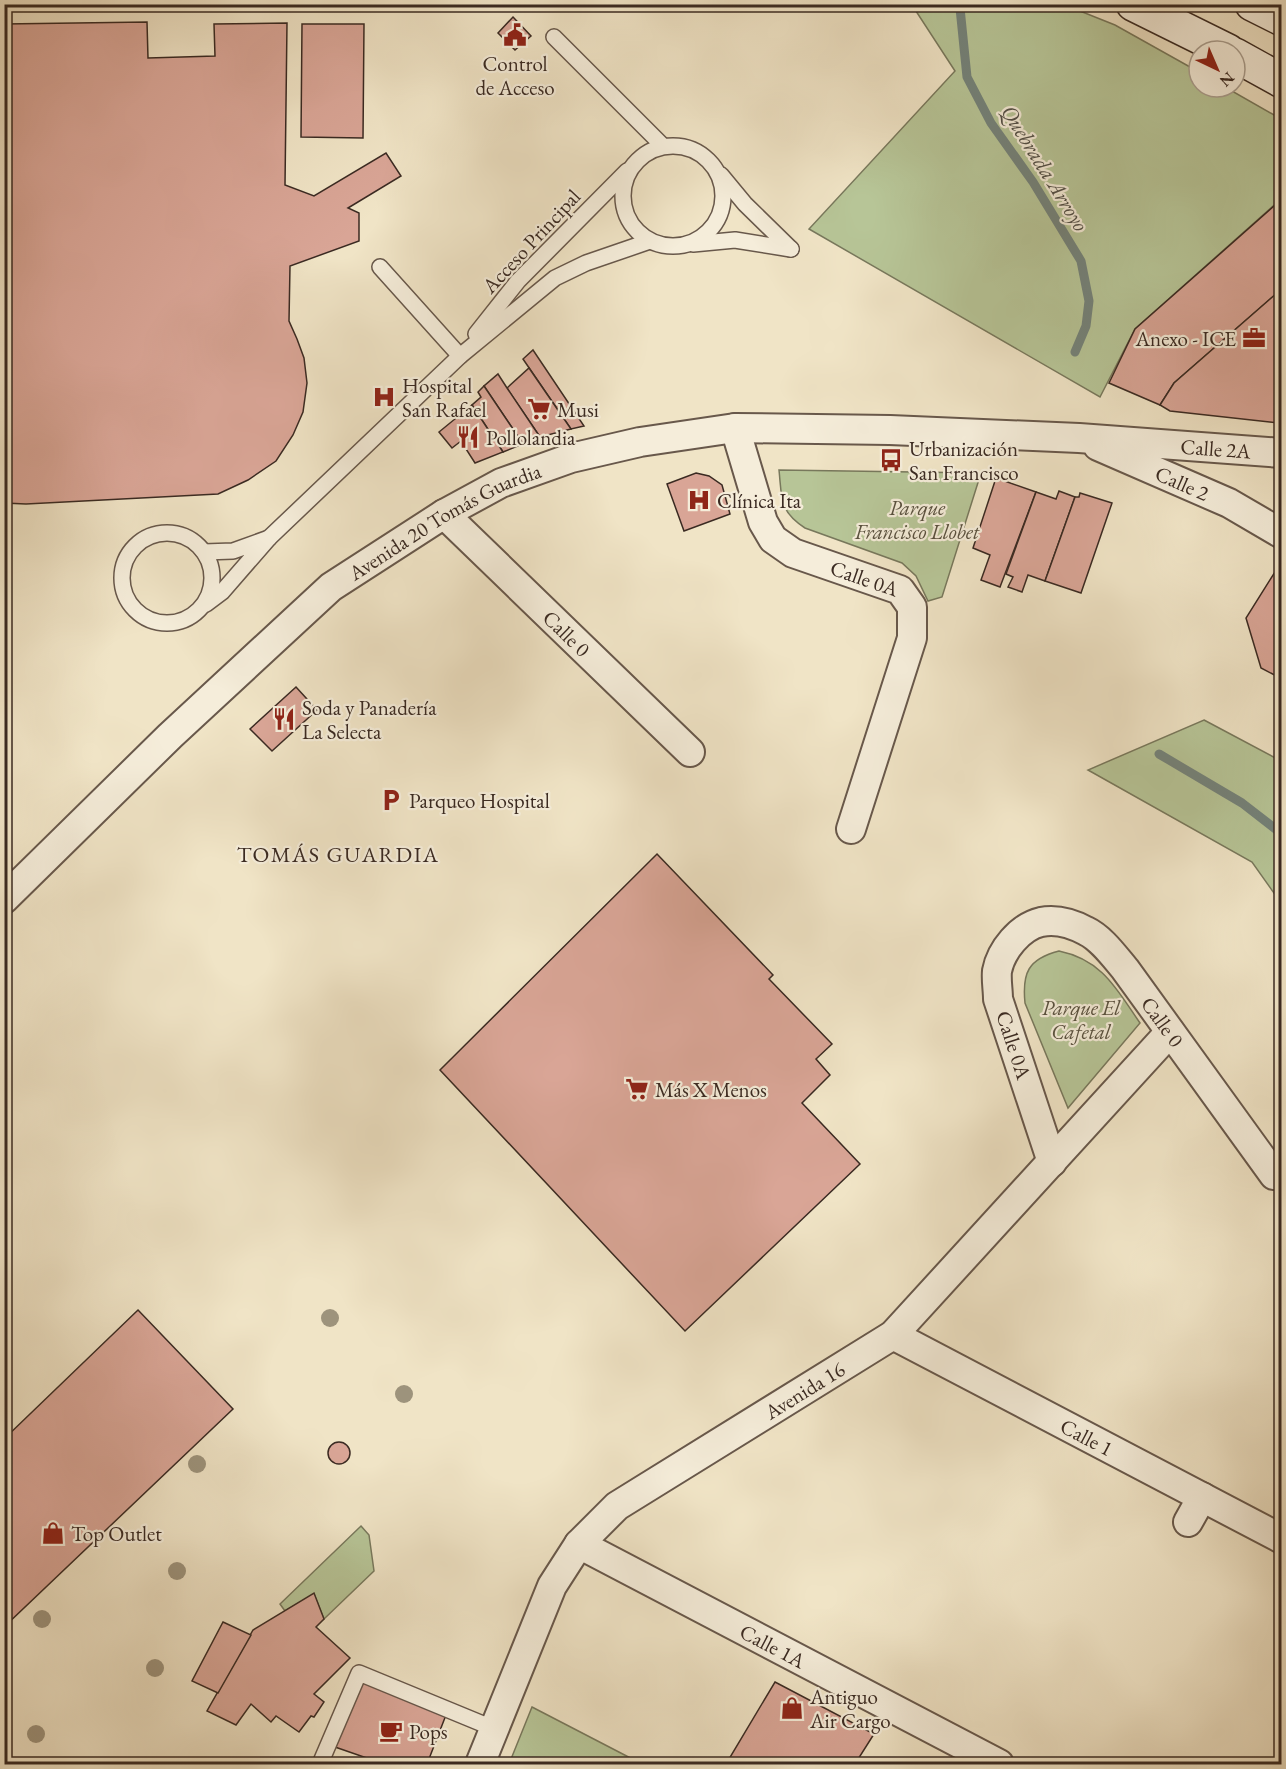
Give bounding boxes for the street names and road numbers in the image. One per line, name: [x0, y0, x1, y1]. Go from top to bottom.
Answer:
street label: Acceso Principal: [475, 183, 586, 299]
street label: Calle 2A: [1180, 432, 1252, 464]
street label: Avenida 20 Tomás Guardia: [342, 456, 545, 586]
street label: Calle 2: [1151, 459, 1213, 506]
street label: Calle 0A: [827, 553, 903, 602]
street label: Calle 0: [537, 604, 596, 662]
street label: Calle 0: [1136, 991, 1190, 1052]
street label: Calle 0A: [990, 1007, 1038, 1083]
street label: Avenida 16: [758, 1355, 849, 1426]
street label: Calle 1: [1056, 1412, 1118, 1462]
street label: Calle 1A: [736, 1617, 811, 1674]

